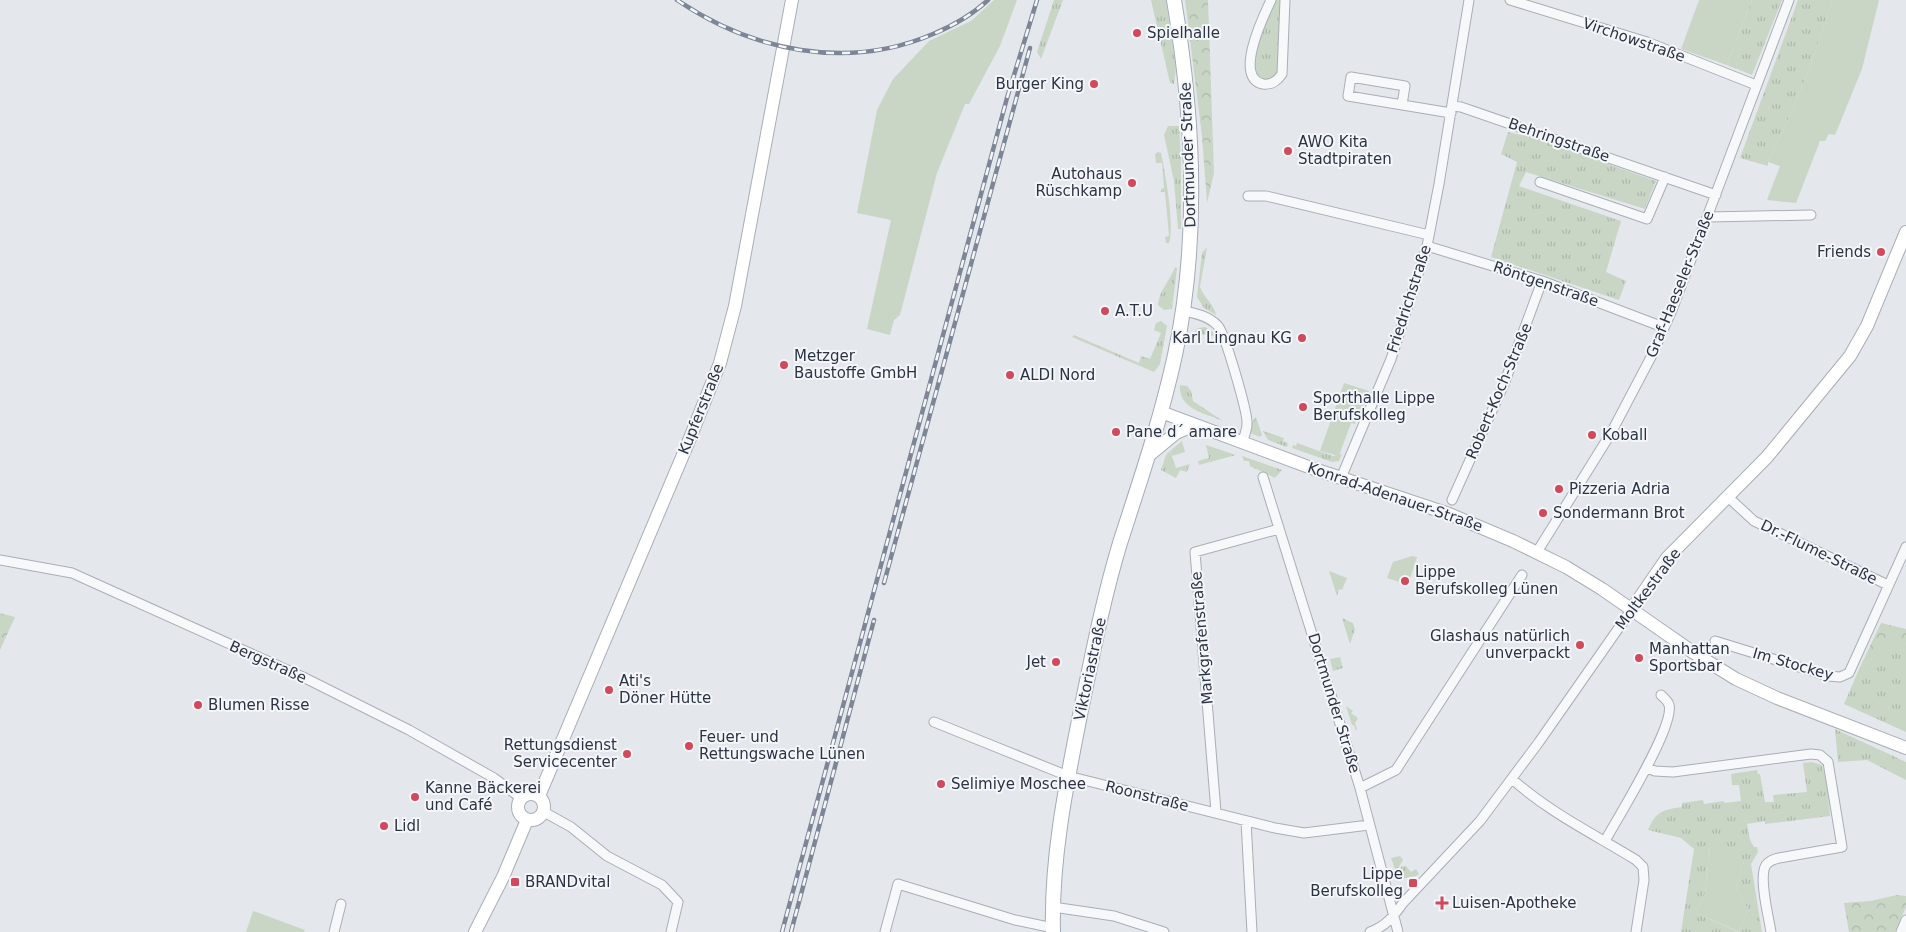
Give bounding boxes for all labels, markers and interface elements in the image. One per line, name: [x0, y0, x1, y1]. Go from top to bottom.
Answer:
street label: Virchowstraße: [1581, 14, 1687, 66]
place label: Spielhalle: [1147, 24, 1220, 42]
marker: Spielhalle: [1131, 27, 1143, 39]
place label: Burger King: [996, 75, 1084, 93]
marker: Burger King: [1088, 78, 1100, 90]
street label: Dortmunder Straße: [1176, 82, 1200, 228]
street label: Behringstraße: [1506, 114, 1612, 166]
place label: AWO Kita Stadtpiraten: [1298, 133, 1392, 168]
marker: AWO Kita Stadtpiraten: [1282, 145, 1294, 157]
place label: Autohaus Rüschkamp: [1035, 165, 1122, 200]
marker: Autohaus Rüschkamp: [1126, 177, 1138, 189]
street label: Graf-Haeseler-Straße: [1642, 208, 1718, 360]
street label: Friedrichstraße: [1383, 243, 1435, 355]
place label: Friends: [1817, 243, 1871, 261]
marker: Friends: [1875, 246, 1887, 258]
street label: Röntgenstraße: [1491, 258, 1601, 310]
place label: A.T.U: [1115, 302, 1153, 320]
marker: A.T.U: [1099, 305, 1111, 317]
street label: Robert-Koch-Straße: [1462, 320, 1536, 462]
place label: Karl Lingnau KG: [1172, 329, 1292, 347]
marker: Karl Lingnau KG: [1296, 332, 1308, 344]
place label: Metzger Baustoffe GmbH: [794, 347, 917, 382]
marker: Metzger Baustoffe GmbH: [778, 359, 790, 371]
street label: Kupferstraße: [675, 361, 727, 457]
place label: ALDI Nord: [1020, 366, 1095, 384]
marker: ALDI Nord: [1004, 369, 1016, 381]
place label: Sporthalle Lippe Berufskolleg: [1313, 389, 1435, 424]
marker: Sporthalle Lippe Berufskolleg: [1297, 401, 1309, 413]
place label: Pane d´ amare: [1126, 423, 1237, 441]
marker: Pane d´ amare: [1110, 426, 1122, 438]
place label: Koball: [1602, 426, 1647, 444]
marker: Koball: [1586, 429, 1598, 441]
street label: Konrad-Adenauer-Straße: [1305, 459, 1485, 535]
place label: Pizzeria Adria: [1569, 480, 1670, 498]
marker: Pizzeria Adria: [1553, 483, 1565, 495]
place label: Sondermann Brot: [1553, 504, 1685, 522]
marker: Sondermann Brot: [1537, 507, 1549, 519]
street label: Dr.-Flume-Straße: [1758, 516, 1880, 588]
street label: Moltkestraße: [1612, 545, 1684, 633]
place label: Lippe Berufskolleg Lünen: [1415, 563, 1558, 598]
street label: Markgrafenstraße: [1187, 571, 1217, 705]
marker: Lippe Berufskolleg Lünen: [1399, 575, 1411, 587]
street label: Viktoriastraße: [1070, 616, 1110, 722]
place label: Glashaus natürlich unverpackt: [1430, 627, 1570, 662]
street label: Dortmunder Straße: [1304, 631, 1364, 775]
street label: Bergstraße: [227, 637, 309, 687]
marker: Glashaus natürlich unverpackt: [1574, 639, 1586, 651]
place label: Manhattan Sportsbar: [1649, 640, 1730, 675]
street label: Im Stockey: [1751, 644, 1835, 684]
marker: Manhattan Sportsbar: [1633, 652, 1645, 664]
place label: Jet: [1025, 653, 1046, 671]
marker: Jet: [1050, 656, 1062, 668]
place label: Ati's Döner Hütte: [619, 672, 711, 707]
marker: Ati's Döner Hütte: [603, 684, 615, 696]
place label: Blumen Risse: [208, 696, 310, 714]
marker: Blumen Risse: [192, 699, 204, 711]
place label: Feuer- und Rettungswache Lünen: [699, 728, 865, 763]
place label: Rettungsdienst Servicecenter: [504, 736, 618, 771]
marker: Feuer- und Rettungswache Lünen: [683, 740, 695, 752]
marker: Rettungsdienst Servicecenter: [621, 748, 633, 760]
place label: Selimiye Moschee: [951, 775, 1086, 793]
street label: Roonstraße: [1103, 777, 1191, 815]
marker: Selimiye Moschee: [935, 778, 947, 790]
place label: Kanne Bäckerei und Café: [425, 779, 541, 814]
marker: Kanne Bäckerei und Café: [409, 791, 421, 803]
place label: Lidl: [394, 817, 420, 835]
marker: Lidl: [378, 820, 390, 832]
place label: Lippe Berufskolleg: [1310, 865, 1403, 900]
place label: BRANDvital: [525, 873, 610, 891]
marker: BRANDvital: [509, 876, 521, 888]
marker: Lippe Berufskolleg: [1407, 877, 1419, 889]
place label: Luisen-Apotheke: [1452, 894, 1576, 912]
marker: Luisen-Apotheke: [1436, 897, 1448, 909]

